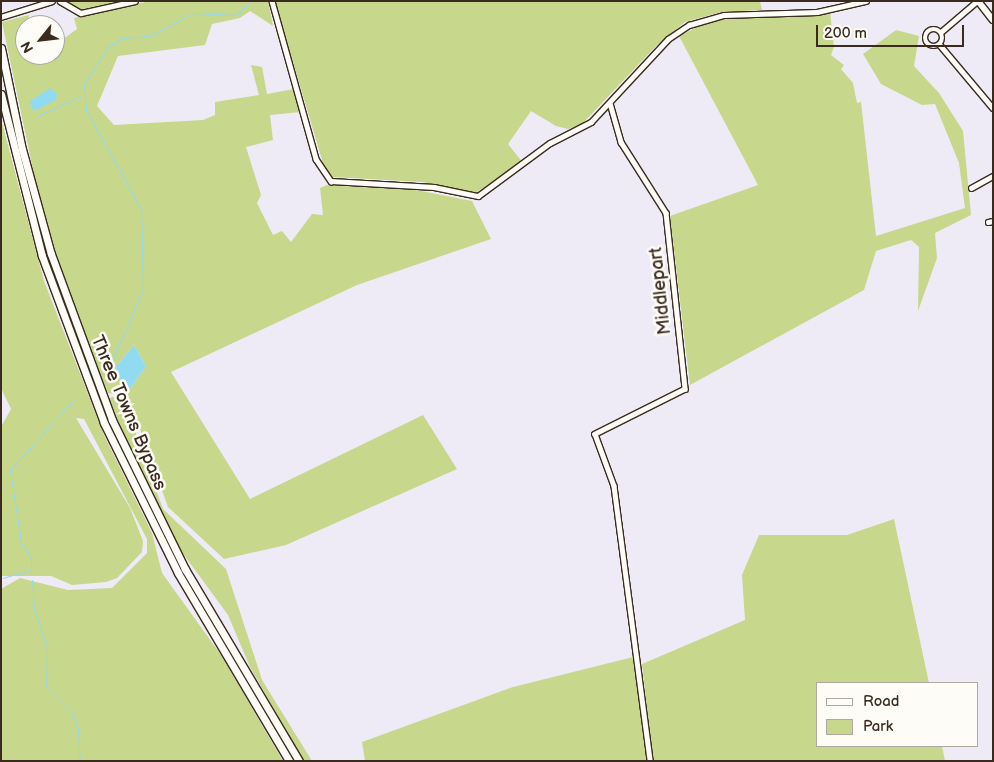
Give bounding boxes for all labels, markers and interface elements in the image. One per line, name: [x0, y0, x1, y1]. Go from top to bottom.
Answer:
north arrow: [15, 15, 65, 65]
scale bar: [819, 15, 966, 47]
text: 200 m: [824, 24, 867, 43]
text: N: [17, 38, 37, 56]
street label: Middlepart: [646, 246, 676, 336]
street label: Three Towns Bypass: [86, 332, 170, 494]
legend: [816, 682, 979, 747]
text: Road: [863, 692, 899, 711]
text: Park: [863, 717, 893, 736]

